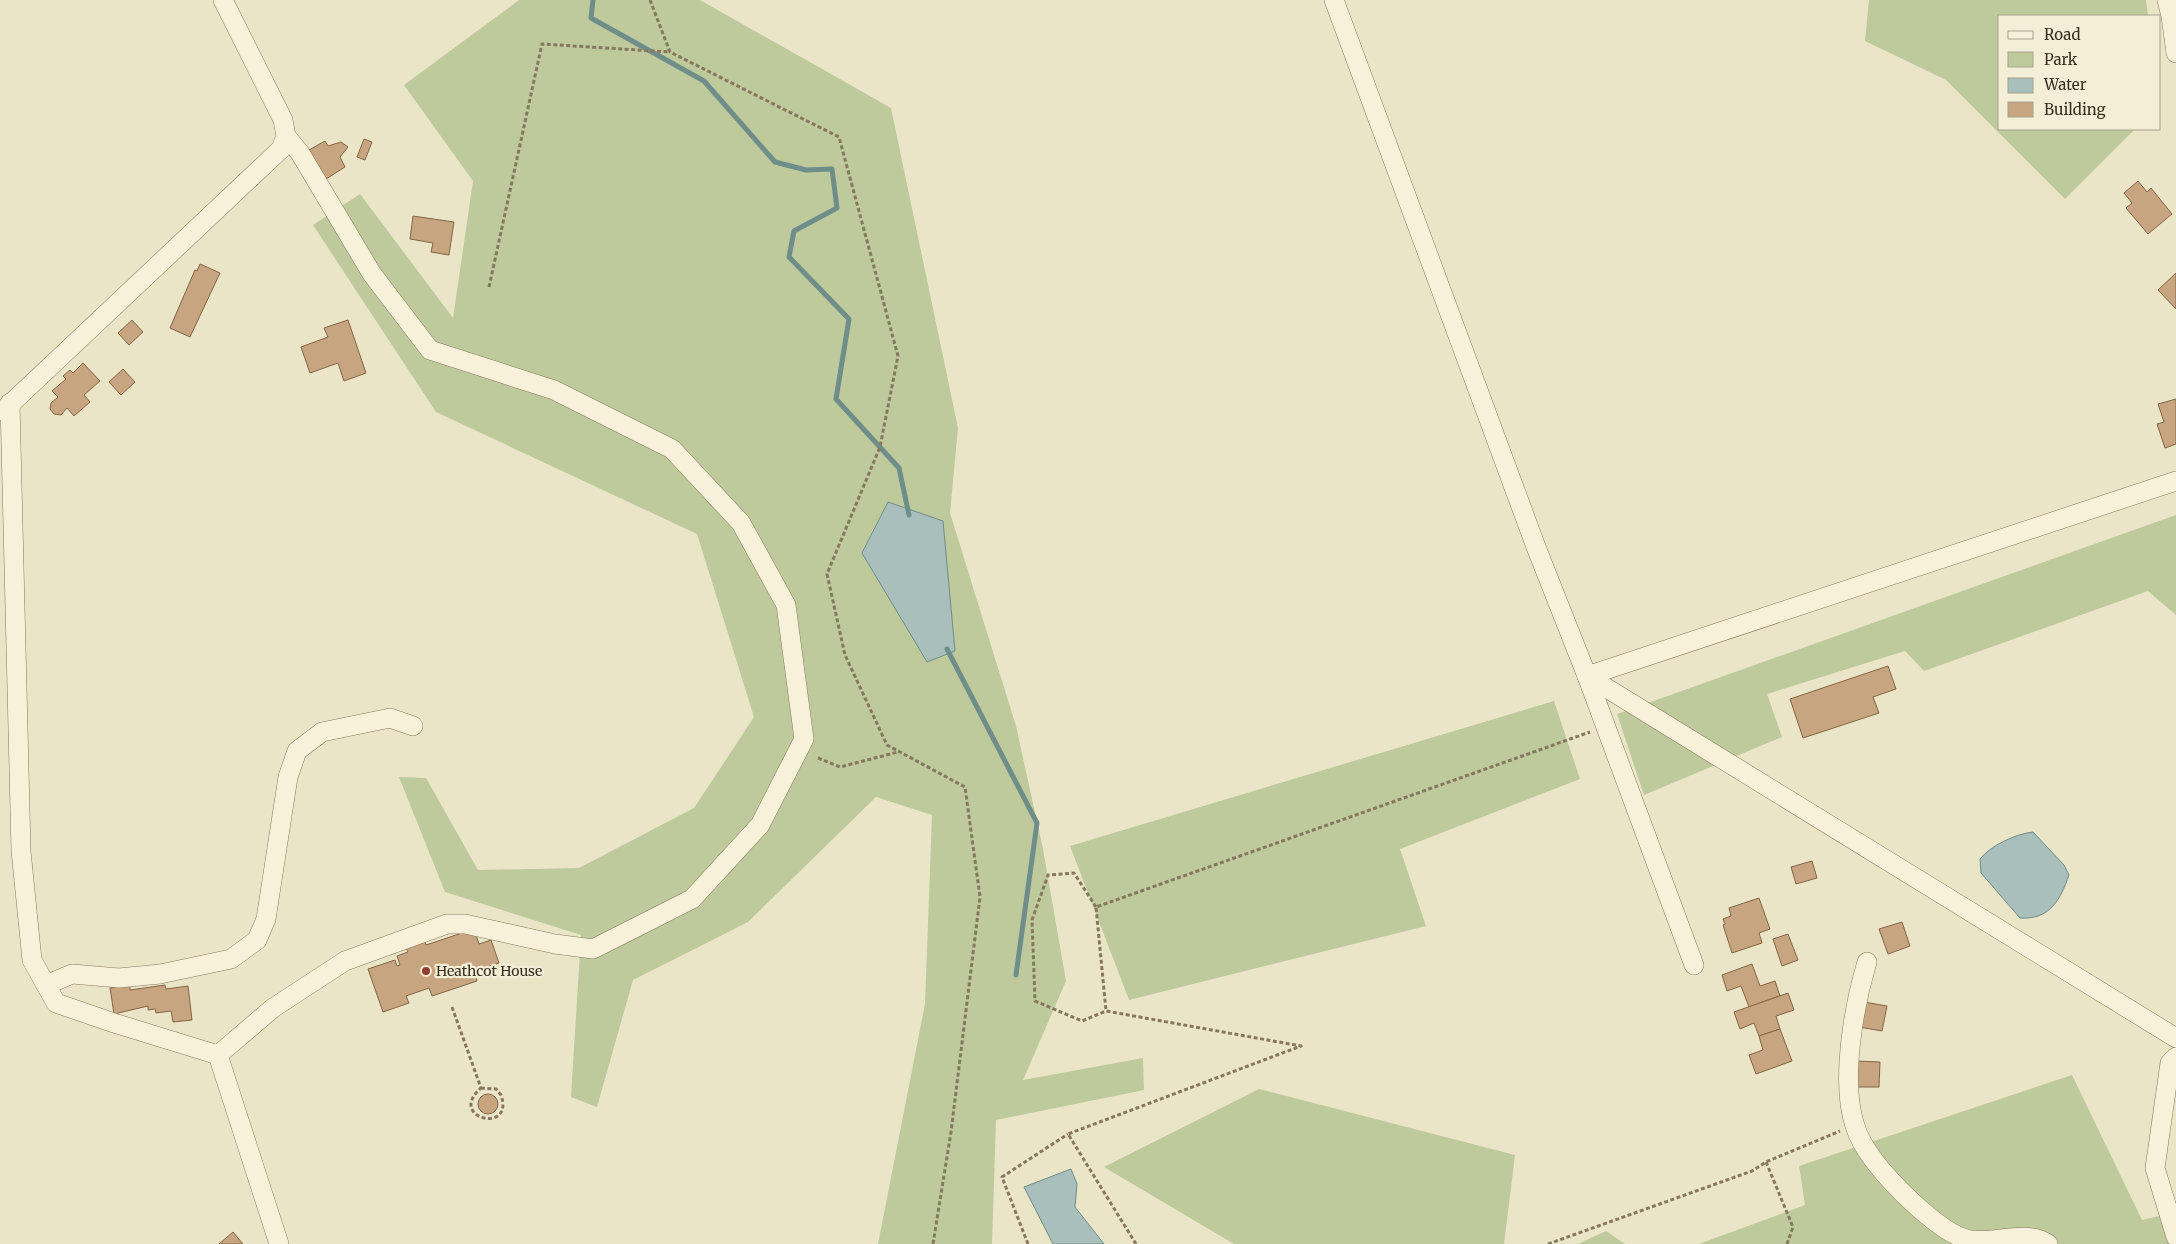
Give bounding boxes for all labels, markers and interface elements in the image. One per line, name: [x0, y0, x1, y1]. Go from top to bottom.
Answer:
legend: [1998, 15, 2161, 130]
text: Road: [2044, 25, 2080, 44]
text: Park: [2044, 50, 2078, 69]
text: Water: [2043, 75, 2087, 94]
text: Building: [2044, 100, 2106, 119]
place label: Heathcot House: [436, 962, 542, 980]
marker: Heathcot House: [420, 965, 432, 977]

